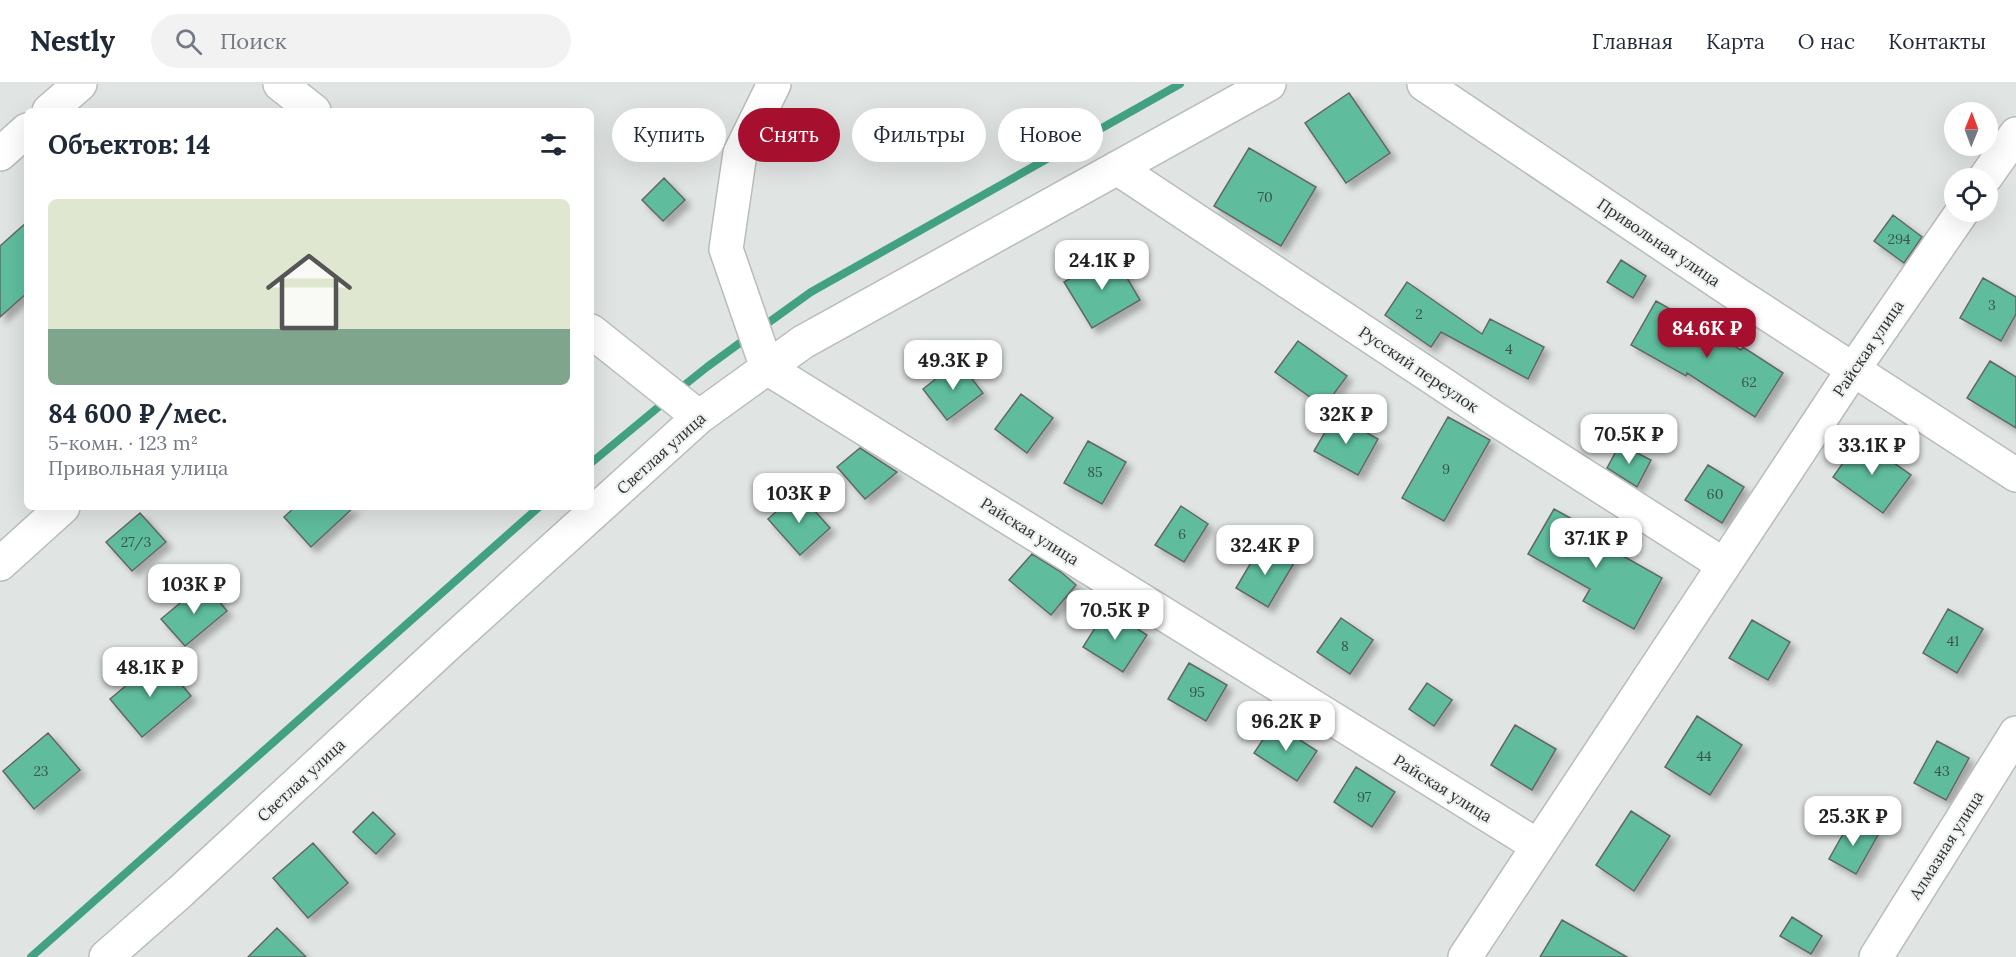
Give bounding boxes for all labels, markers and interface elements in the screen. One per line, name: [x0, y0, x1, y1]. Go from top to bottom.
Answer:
search box: [151, 14, 571, 68]
text: Nestly: [30, 23, 115, 59]
icon: search: [172, 25, 205, 58]
text: Поиск: [220, 27, 287, 55]
text: Главная: [1592, 28, 1673, 55]
text: Карта: [1706, 28, 1765, 55]
text: О нас: [1798, 28, 1855, 55]
text: Контакты: [1888, 28, 1986, 55]
north arrow: [1944, 102, 1998, 156]
map controls: [1944, 102, 1998, 222]
chip: Купить: [612, 108, 726, 162]
chip: Снять: [738, 108, 840, 162]
chip: Фильтры: [852, 108, 986, 162]
chip: Новое: [998, 108, 1103, 162]
text: Объектов: 14: [48, 128, 210, 161]
icon: filters: [537, 128, 570, 161]
button: locate: [1944, 168, 1998, 222]
house number: 70: [1257, 188, 1273, 206]
street label: Привольная улица: [1594, 193, 1724, 291]
house number: 294: [1887, 230, 1911, 248]
icon: home: [255, 238, 363, 346]
pin: 24.1K ₽: [1047, 240, 1157, 291]
text: 24.1K ₽: [1069, 247, 1135, 272]
street label: Райская улица: [1828, 296, 1908, 400]
house number: 3: [1988, 296, 1996, 314]
house number: 2: [1415, 305, 1423, 323]
pin: 84.6K ₽: [1652, 308, 1762, 359]
text: 84.6K ₽: [1672, 315, 1742, 340]
street label: Русский переулок: [1355, 321, 1483, 417]
pin: 49.3K ₽: [898, 340, 1008, 391]
house number: 4: [1505, 340, 1513, 358]
text: 49.3K ₽: [918, 347, 988, 372]
house number: 62: [1741, 373, 1757, 391]
pin: 32K ₽: [1304, 394, 1388, 445]
text: 84 600 ₽/мес.: [48, 397, 227, 430]
text: 32K ₽: [1319, 401, 1373, 426]
street label: Светлая улица: [612, 408, 710, 498]
pin: 70.5K ₽: [1574, 414, 1684, 465]
text: 70.5K ₽: [1594, 421, 1664, 446]
pin: 33.1K ₽: [1817, 425, 1927, 476]
text: 5-комн. · 123 m²: [48, 430, 198, 455]
text: 33.1K ₽: [1838, 432, 1906, 457]
text: Привольная улица: [48, 455, 228, 480]
house number: 9: [1442, 460, 1450, 478]
house number: 85: [1087, 463, 1103, 481]
pin: 103K ₽: [750, 473, 848, 524]
text: 103K ₽: [767, 480, 831, 505]
house number: 60: [1707, 485, 1723, 503]
street label: Райская улица: [977, 493, 1083, 569]
pin: 37.1K ₽: [1541, 518, 1651, 569]
house number: 6: [1178, 525, 1186, 543]
pin: 32.4K ₽: [1210, 525, 1320, 576]
text: 37.1K ₽: [1564, 525, 1628, 550]
text: 32.4K ₽: [1230, 532, 1300, 557]
house number: 27/3: [121, 533, 151, 551]
pin: 103K ₽: [145, 564, 243, 615]
text: 103K ₽: [162, 571, 226, 596]
pin: 70.5K ₽: [1060, 590, 1170, 641]
text: 70.5K ₽: [1080, 597, 1150, 622]
house number: 41: [1947, 632, 1959, 650]
house number: 8: [1341, 637, 1349, 655]
pin: 48.1K ₽: [95, 647, 205, 698]
text: 48.1K ₽: [116, 654, 184, 679]
house number: 95: [1189, 683, 1205, 701]
pin: 96.2K ₽: [1231, 701, 1341, 752]
text: 96.2K ₽: [1251, 708, 1321, 733]
street label: Светлая улица: [253, 734, 349, 826]
house number: 44: [1696, 747, 1712, 765]
street label: Райская улица: [1390, 750, 1496, 826]
house number: 23: [33, 762, 49, 780]
house number: 43: [1934, 762, 1950, 780]
street label: Алмазная улица: [1904, 787, 1987, 904]
house number: 97: [1357, 788, 1372, 806]
pin: 25.3K ₽: [1798, 796, 1908, 847]
text: 25.3K ₽: [1818, 803, 1888, 828]

